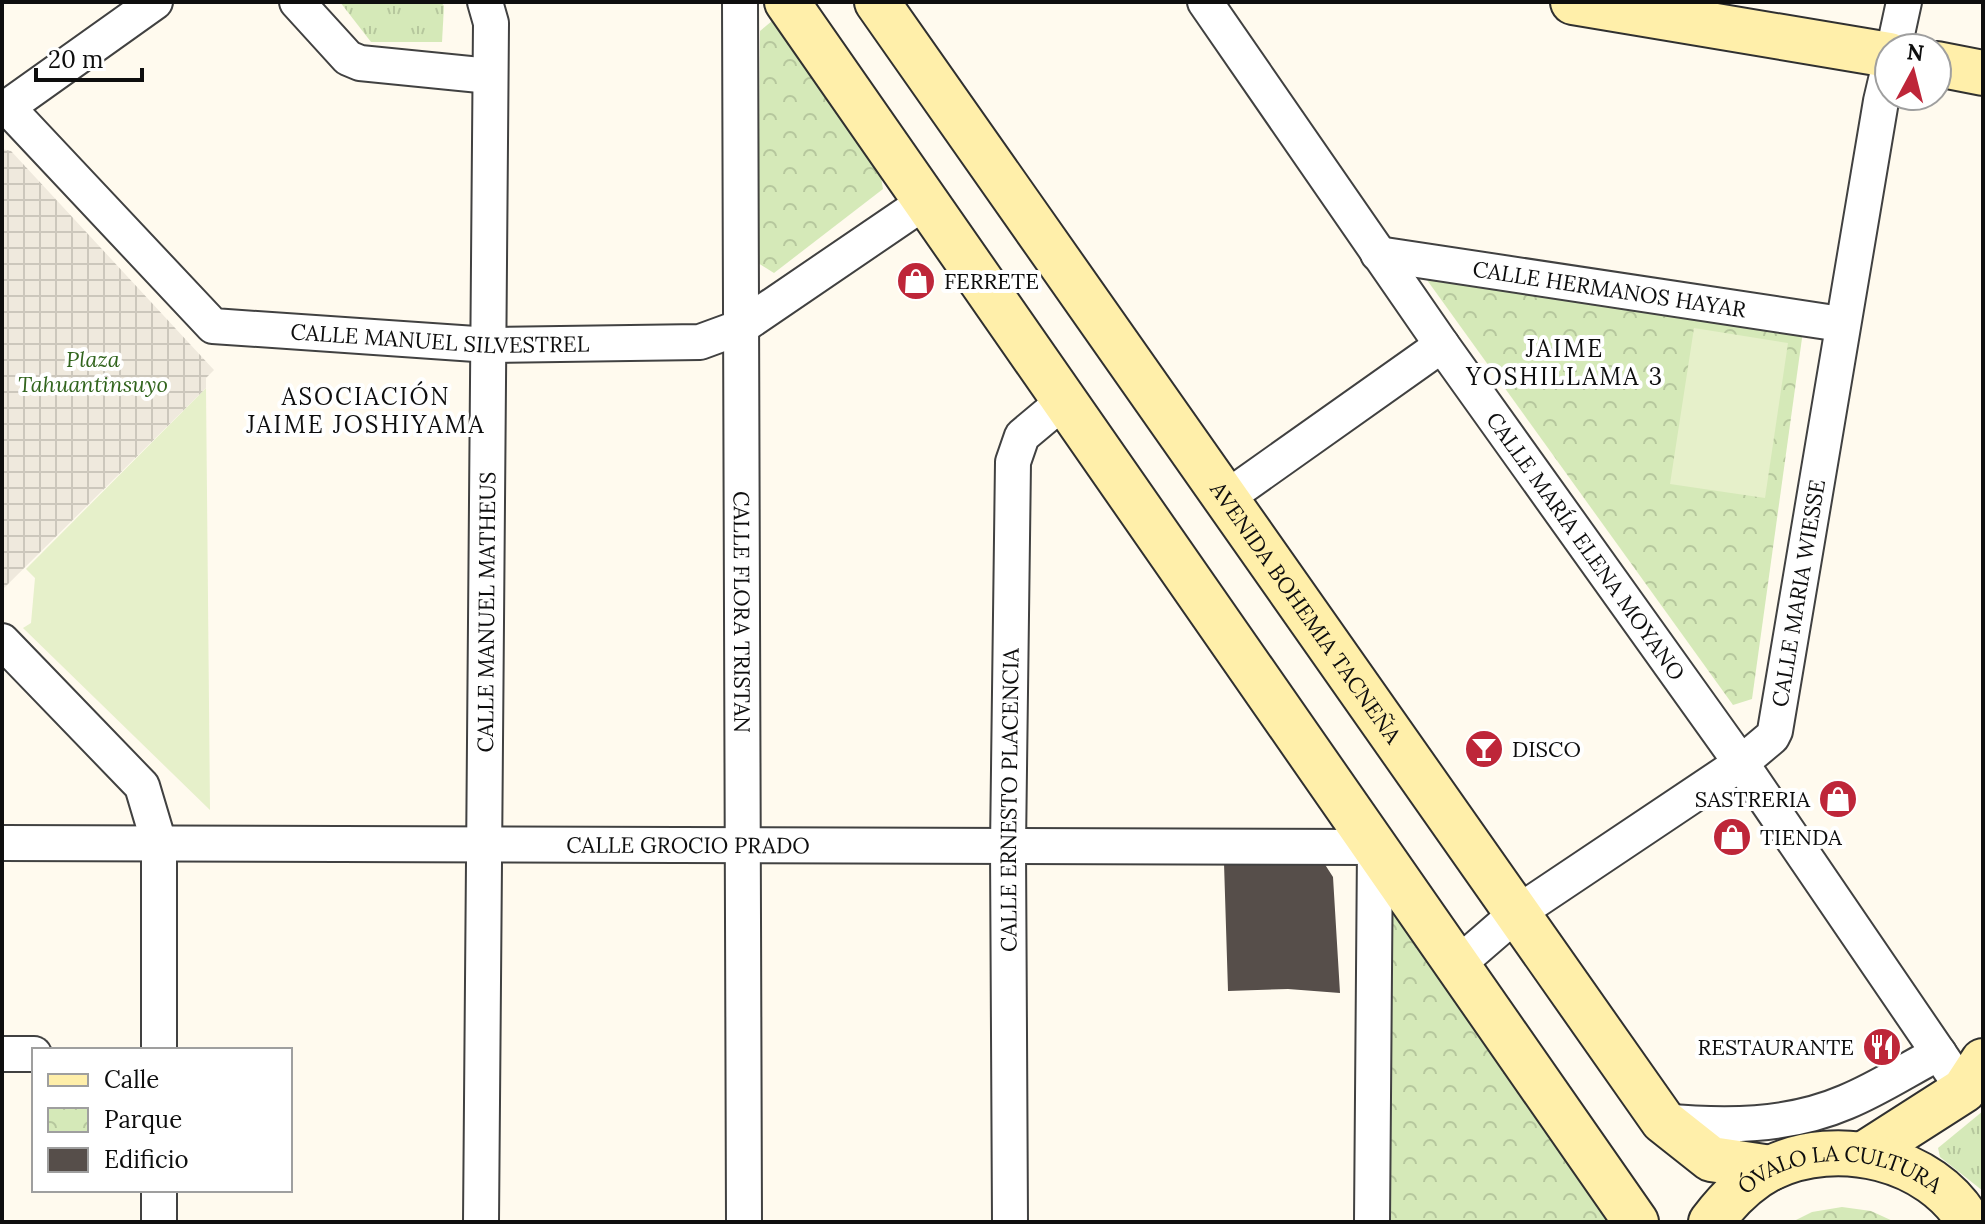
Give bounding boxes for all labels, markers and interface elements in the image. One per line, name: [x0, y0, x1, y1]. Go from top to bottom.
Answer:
scale bar: [36, 32, 142, 82]
north arrow: [1873, 32, 1953, 112]
text: N: [1905, 37, 1926, 67]
text: 20 m: [48, 44, 104, 75]
street label: CALLE HERMANOS HAYAR: [1471, 255, 1748, 323]
shop icon: FERRETE: [895, 260, 937, 302]
place label: FERRETE: [944, 267, 1039, 295]
street label: CALLE MANUEL SILVESTREL: [290, 317, 590, 359]
district label: JAIME YOSHILLAMA 3: [1465, 333, 1664, 392]
park label: Plaza Tahuantinsuyo: [18, 345, 168, 398]
district label: ASOCIACIÓN JAIME JOSHIYAMA: [245, 381, 486, 440]
street label: CALLE MARÍA ELENA MOYANO: [1480, 406, 1691, 686]
street label: CALLE MANUEL MATHEUS: [471, 472, 501, 753]
street label: AVENIDA BOHEMIA TACNEÑA: [1204, 475, 1408, 750]
street label: CALLE MARIA WIESSE: [1765, 477, 1831, 709]
street label: CALLE FLORA TRISTAN: [728, 491, 756, 733]
street label: CALLE ERNESTO PLACENCIA: [994, 647, 1025, 952]
bar icon: DISCO: [1463, 728, 1505, 770]
place label: DISCO: [1512, 735, 1581, 763]
shop icon: SASTRERIA: [1817, 778, 1859, 820]
place label: SASTRERIA: [1695, 785, 1811, 813]
shop icon: TIENDA: [1711, 816, 1753, 858]
place label: TIENDA: [1760, 823, 1843, 851]
street label: CALLE GROCIO PRADO: [566, 831, 810, 859]
restaurant icon: RESTAURANTE: [1861, 1026, 1903, 1068]
place label: RESTAURANTE: [1697, 1033, 1854, 1061]
legend: [32, 1048, 292, 1192]
text: Calle: [104, 1064, 159, 1095]
text: Parque: [104, 1104, 182, 1135]
text: ÓVALO LA CULTURA: [1732, 1139, 1949, 1200]
text: Edificio: [104, 1144, 189, 1175]
street label: ÓVALO LA CULTURA: [1732, 1183, 1948, 1209]

